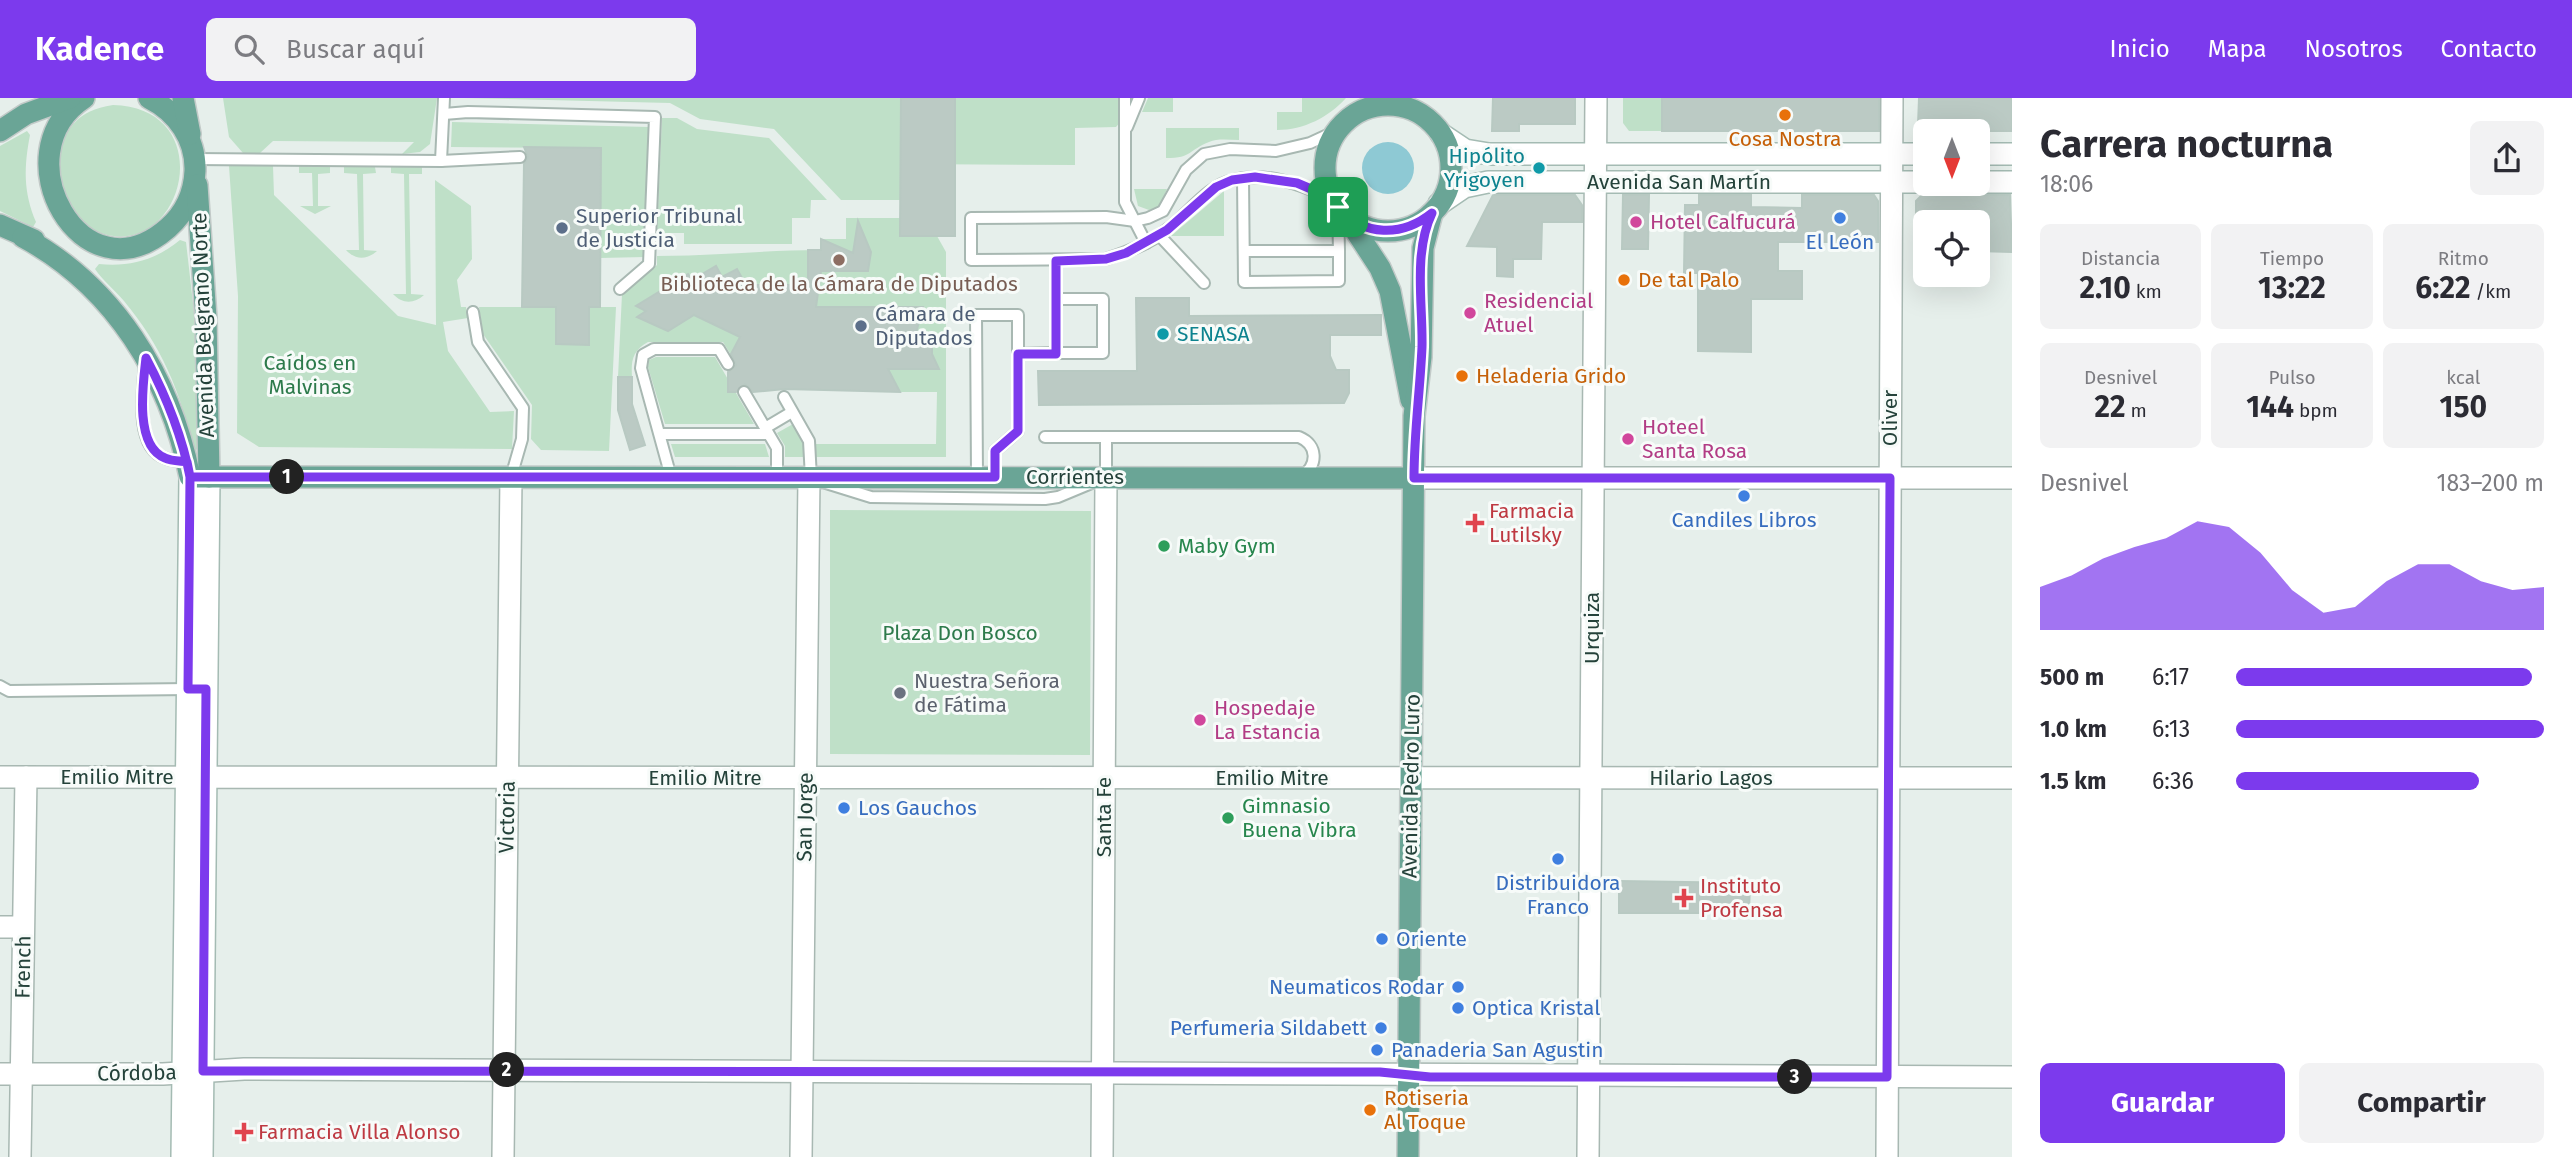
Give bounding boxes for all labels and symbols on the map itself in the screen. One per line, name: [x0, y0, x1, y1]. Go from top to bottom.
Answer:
marker: Cosa Nostra: [1777, 107, 1793, 123]
north arrow: [1913, 119, 1990, 196]
place label: Cosa Nostra: [1729, 126, 1841, 152]
place label: Hipólito Yrigoyen: [1444, 143, 1525, 193]
marker: Hipólito Yrigoyen: [1531, 160, 1547, 176]
street label: Avenida San Martín: [1587, 169, 1771, 195]
pin: [1308, 177, 1368, 237]
place label: Superior Tribunal de Justicia: [576, 203, 742, 253]
place label: Hotel Calfucurá: [1650, 209, 1796, 235]
marker: El León: [1832, 210, 1848, 226]
street label: Avenida Belgrano Norte: [186, 212, 220, 438]
marker: Hotel Calfucurá: [1628, 214, 1644, 230]
marker: Superior Tribunal de Justicia: [554, 220, 570, 236]
place label: El León: [1806, 229, 1874, 255]
marker: Biblioteca de la Cámara de Diputados: [831, 252, 847, 268]
place label: De tal Palo: [1638, 267, 1739, 293]
place label: Biblioteca de la Cámara de Diputados: [660, 271, 1018, 297]
marker: De tal Palo: [1616, 272, 1632, 288]
place label: Residencial Atuel: [1484, 288, 1593, 338]
place label: Cámara de Diputados: [875, 301, 976, 351]
marker: Residencial Atuel: [1462, 305, 1478, 321]
marker: Cámara de Diputados: [853, 318, 869, 334]
place label: SENASA: [1177, 321, 1249, 347]
marker: SENASA: [1155, 326, 1171, 342]
park label: Caídos en Malvinas: [264, 350, 356, 400]
place label: Heladeria Grido: [1476, 363, 1626, 389]
marker: Heladeria Grido: [1454, 368, 1470, 384]
street label: Oliver: [1877, 390, 1903, 446]
place label: Hoteel Santa Rosa: [1642, 414, 1747, 464]
marker: Hoteel Santa Rosa: [1620, 431, 1636, 447]
pin: 1: [270, 460, 304, 494]
street label: Corrientes: [1026, 464, 1124, 490]
marker: Candiles Libros: [1736, 488, 1752, 504]
place label: Farmacia Lutilsky: [1489, 498, 1574, 548]
place label: Candiles Libros: [1671, 507, 1817, 533]
marker: Farmacia Lutilsky: [1467, 515, 1483, 531]
place label: Maby Gym: [1178, 533, 1276, 559]
marker: Maby Gym: [1156, 538, 1172, 554]
street label: Urquiza: [1579, 592, 1605, 664]
park label: Plaza Don Bosco: [882, 620, 1038, 646]
place label: Nuestra Señora de Fátima: [914, 668, 1060, 718]
marker: Nuestra Señora de Fátima: [892, 685, 908, 701]
street label: Avenida Pedro Luro: [1396, 694, 1426, 878]
place label: Hospedaje La Estancia: [1214, 695, 1321, 745]
marker: Hospedaje La Estancia: [1192, 712, 1208, 728]
street label: Emilio Mitre: [60, 764, 174, 790]
street label: Emilio Mitre: [648, 765, 762, 791]
street label: Emilio Mitre: [1215, 765, 1329, 791]
street label: Hilario Lagos: [1649, 765, 1773, 791]
street label: San Jorge: [791, 772, 819, 862]
street label: Santa Fe: [1091, 777, 1117, 857]
street label: Victoria: [493, 780, 521, 854]
place label: Gimnasio Buena Vibra: [1242, 793, 1357, 843]
place label: Los Gauchos: [858, 795, 977, 821]
marker: Los Gauchos: [836, 800, 852, 816]
marker: Gimnasio Buena Vibra: [1220, 810, 1236, 826]
marker: Distribuidora Franco: [1550, 851, 1566, 867]
place label: Distribuidora Franco: [1495, 870, 1621, 920]
place label: Instituto Profensa: [1700, 873, 1783, 923]
marker: Instituto Profensa: [1674, 888, 1694, 908]
place label: Oriente: [1396, 926, 1467, 952]
marker: Oriente: [1374, 931, 1390, 947]
street label: French: [9, 935, 37, 999]
place label: Neumaticos Rodar: [1269, 974, 1444, 1000]
marker: Neumaticos Rodar: [1450, 979, 1466, 995]
place label: Optica Kristal: [1472, 995, 1600, 1021]
marker: Optica Kristal: [1450, 1000, 1466, 1016]
place label: Perfumeria Sildabett: [1170, 1015, 1367, 1041]
marker: Perfumeria Sildabett: [1373, 1020, 1389, 1036]
place label: Panaderia San Agustin: [1391, 1037, 1604, 1063]
marker: Panaderia San Agustin: [1369, 1042, 1385, 1058]
pin: 2: [490, 1052, 524, 1088]
street label: Córdoba: [97, 1059, 177, 1087]
pin: 3: [1778, 1060, 1812, 1094]
place label: Rotiseria Al Toque: [1384, 1085, 1469, 1135]
marker: Rotiseria Al Toque: [1362, 1102, 1378, 1118]
place label: Farmacia Villa Alonso: [258, 1119, 460, 1145]
marker: Farmacia Villa Alonso: [236, 1124, 252, 1140]

